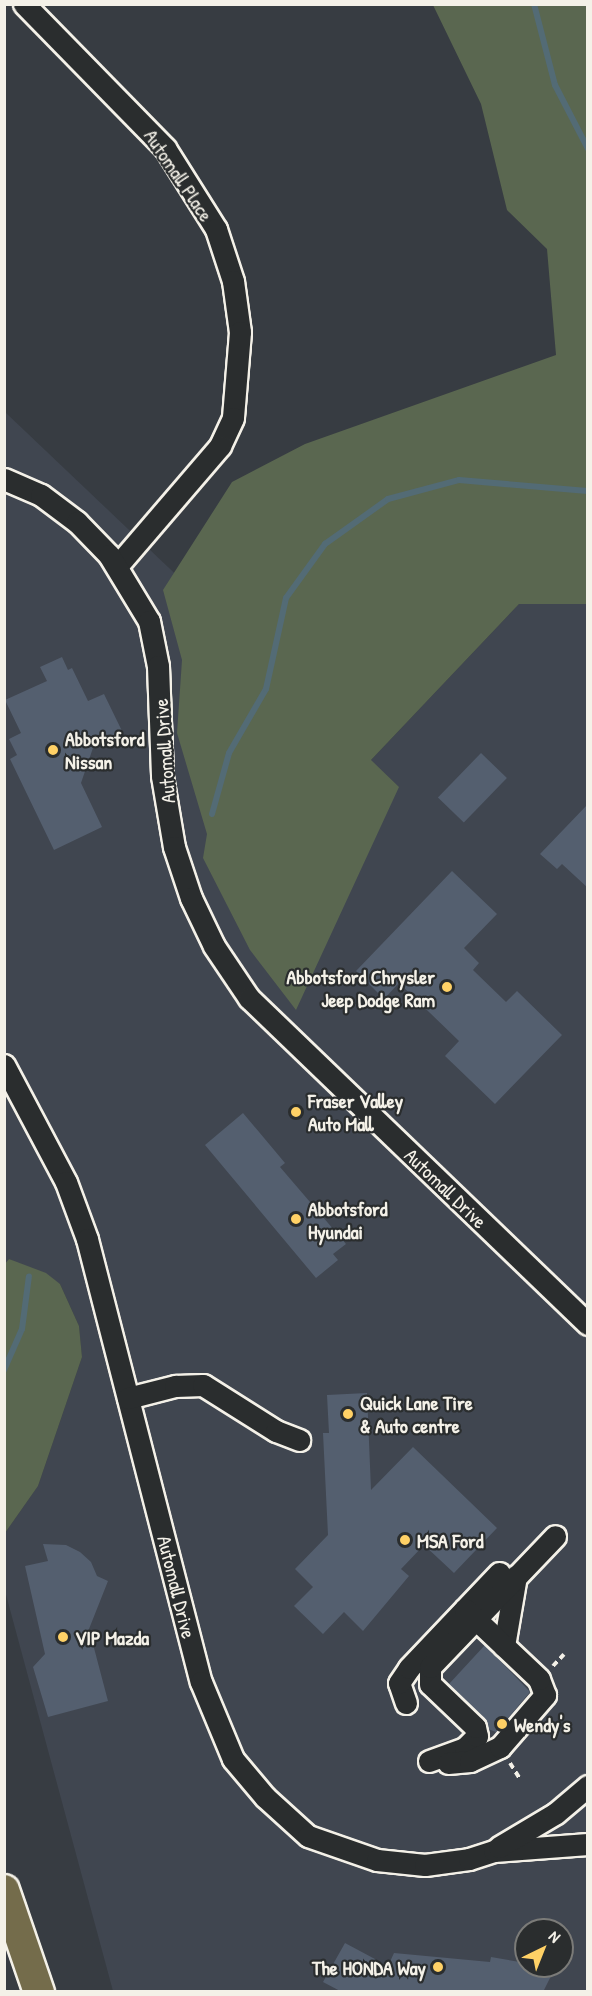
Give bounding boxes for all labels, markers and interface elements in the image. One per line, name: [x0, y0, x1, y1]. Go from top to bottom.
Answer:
street label: Automall Place: [139, 124, 219, 226]
street label: Automall Drive: [148, 698, 180, 804]
place label: Abbotsford Nissan: [65, 726, 145, 773]
marker: Abbotsford Nissan: [46, 743, 60, 757]
place label: Abbotsford Chrysler Jeep Dodge Ram: [287, 964, 435, 1011]
marker: Abbotsford Chrysler Jeep Dodge Ram: [440, 980, 454, 994]
place label: Fraser Valley Auto Mall: [308, 1088, 403, 1135]
marker: Fraser Valley Auto Mall: [289, 1105, 303, 1119]
street label: Automall Drive: [400, 1143, 492, 1233]
place label: Abbotsford Hyundai: [308, 1196, 388, 1243]
marker: Abbotsford Hyundai: [289, 1212, 303, 1226]
place label: Quick Lane Tire & Auto centre: [360, 1390, 473, 1437]
marker: Quick Lane Tire & Auto centre: [341, 1407, 355, 1421]
place label: MSA Ford: [417, 1528, 483, 1552]
street label: Automall Drive: [153, 1533, 201, 1641]
marker: MSA Ford: [398, 1533, 412, 1547]
place label: VIP Mazda: [75, 1625, 149, 1649]
marker: VIP Mazda: [56, 1630, 70, 1644]
place label: Wendy's: [514, 1712, 571, 1736]
marker: Wendy's: [495, 1717, 509, 1731]
north arrow: [514, 1918, 574, 1978]
text: N: [544, 1925, 566, 1947]
place label: The HONDA Way: [312, 1955, 426, 1979]
marker: The HONDA Way: [431, 1960, 445, 1974]

